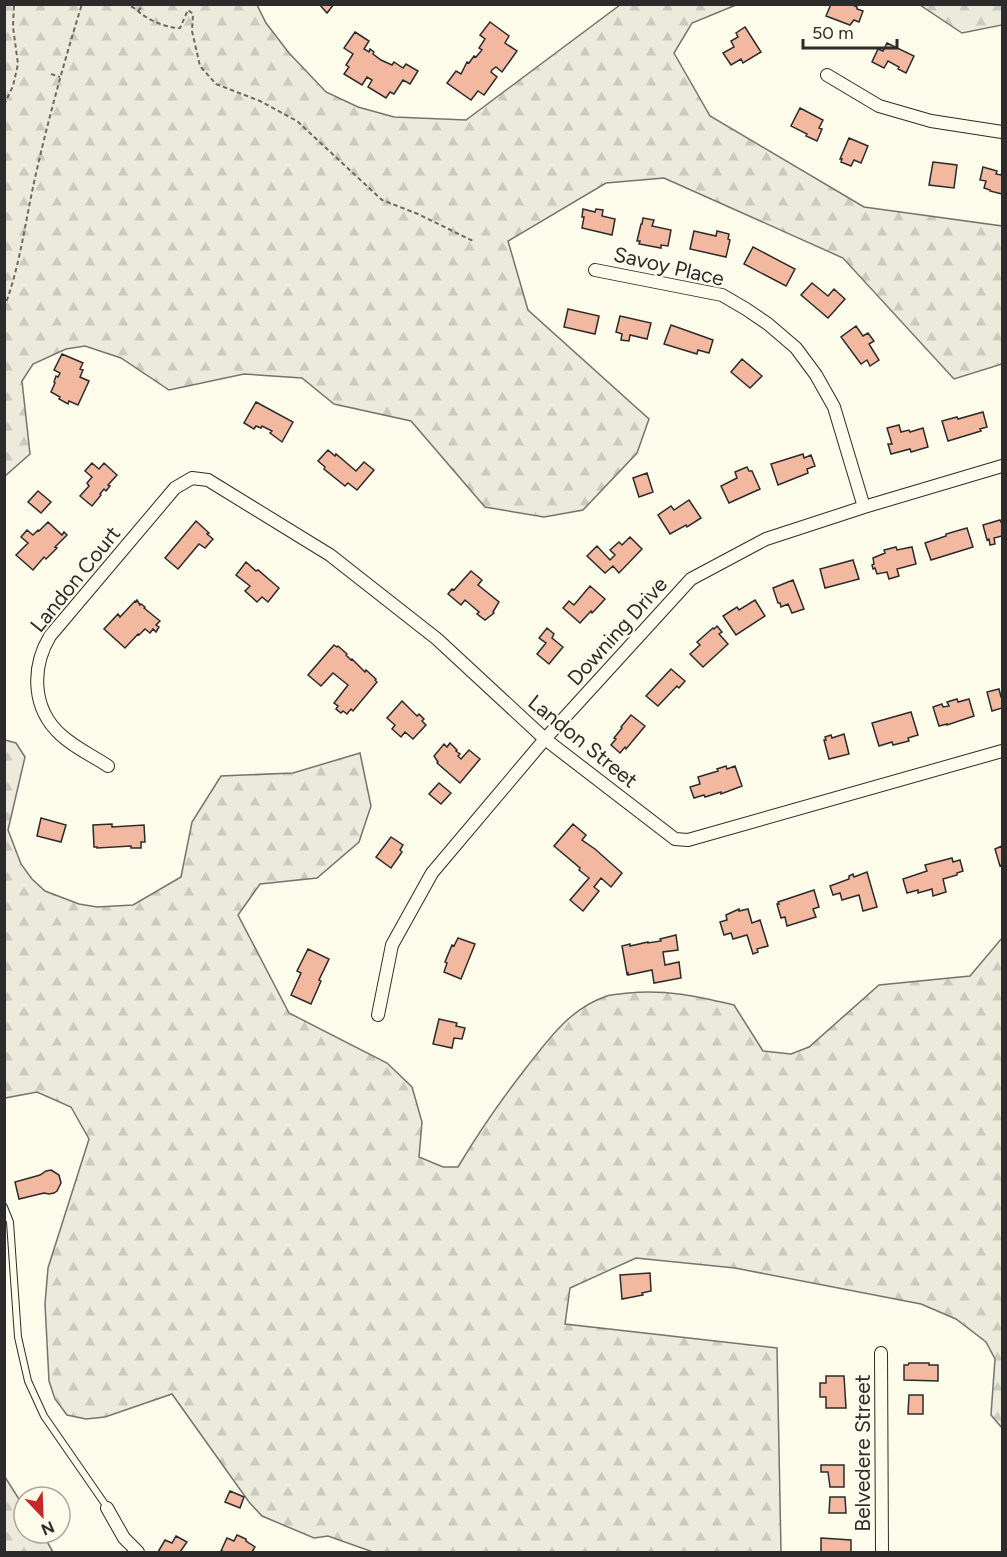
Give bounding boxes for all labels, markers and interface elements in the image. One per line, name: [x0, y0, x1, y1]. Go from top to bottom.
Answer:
scale bar: [803, 12, 898, 50]
text: 50 m: [812, 22, 854, 44]
street label: Savoy Place: [611, 241, 727, 291]
street label: Landon Court: [25, 521, 125, 637]
street label: Downing Drive: [562, 572, 672, 690]
street label: Landon Street: [523, 689, 643, 793]
street label: Belvedere Street: [850, 1374, 875, 1532]
north arrow: [12, 1485, 72, 1545]
text: N: [38, 1517, 57, 1540]

